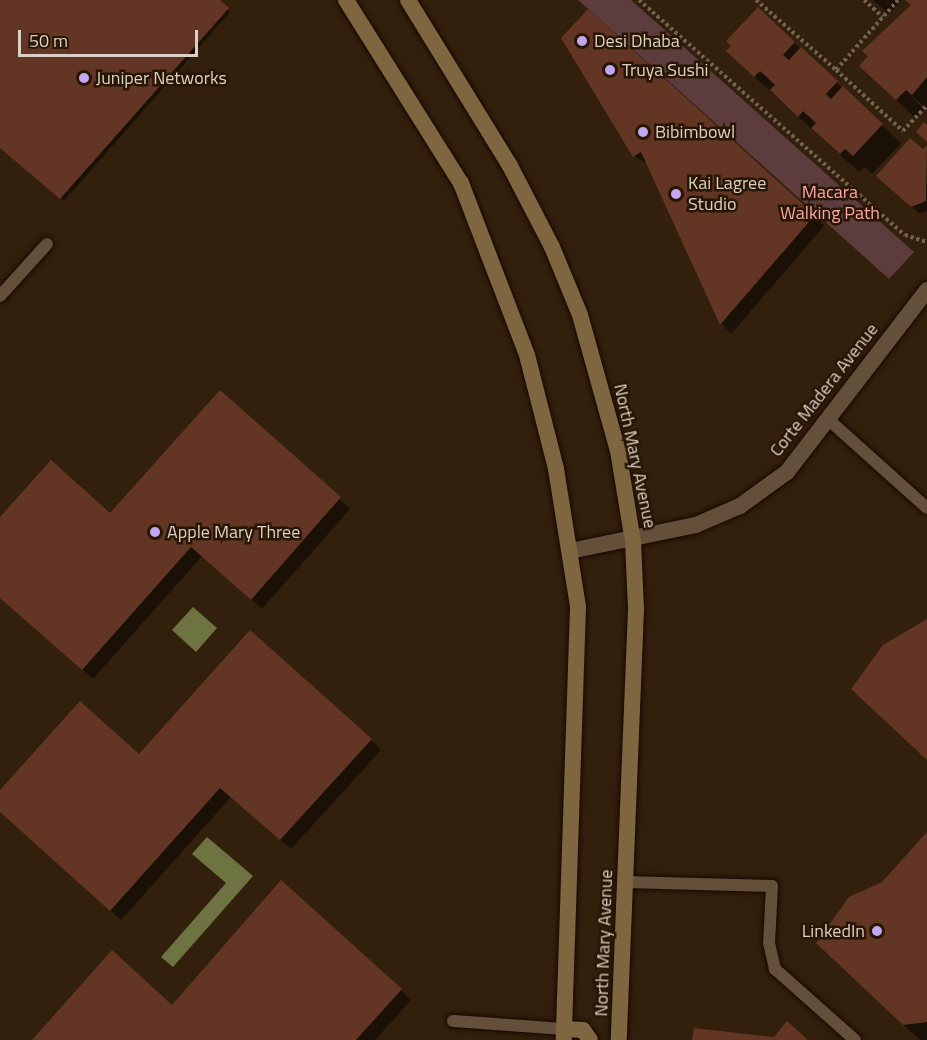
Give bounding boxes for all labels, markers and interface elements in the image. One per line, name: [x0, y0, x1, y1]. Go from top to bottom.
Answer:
scale bar: [21, 18, 201, 56]
text: 50 m: [29, 27, 68, 54]
place label: Desi Dhaba: [594, 30, 680, 52]
marker: Desi Dhaba: [575, 34, 589, 48]
place label: Truya Sushi: [622, 59, 709, 81]
marker: Truya Sushi: [603, 63, 617, 77]
place label: Juniper Networks: [96, 67, 227, 89]
marker: Juniper Networks: [77, 71, 91, 85]
place label: Bibimbowl: [655, 121, 735, 143]
marker: Bibimbowl: [636, 125, 650, 139]
place label: Kai Lagree Studio: [688, 173, 766, 216]
park label: Macara Walking Path: [780, 182, 880, 224]
marker: Kai Lagree Studio: [669, 187, 683, 201]
street label: Corte Madera Avenue: [765, 319, 883, 461]
street label: North Mary Avenue: [609, 382, 661, 530]
place label: Apple Mary Three: [167, 521, 300, 543]
marker: Apple Mary Three: [148, 525, 162, 539]
street label: North Mary Avenue: [591, 869, 617, 1017]
place label: LinkedIn: [802, 920, 865, 942]
marker: LinkedIn: [870, 924, 884, 938]

